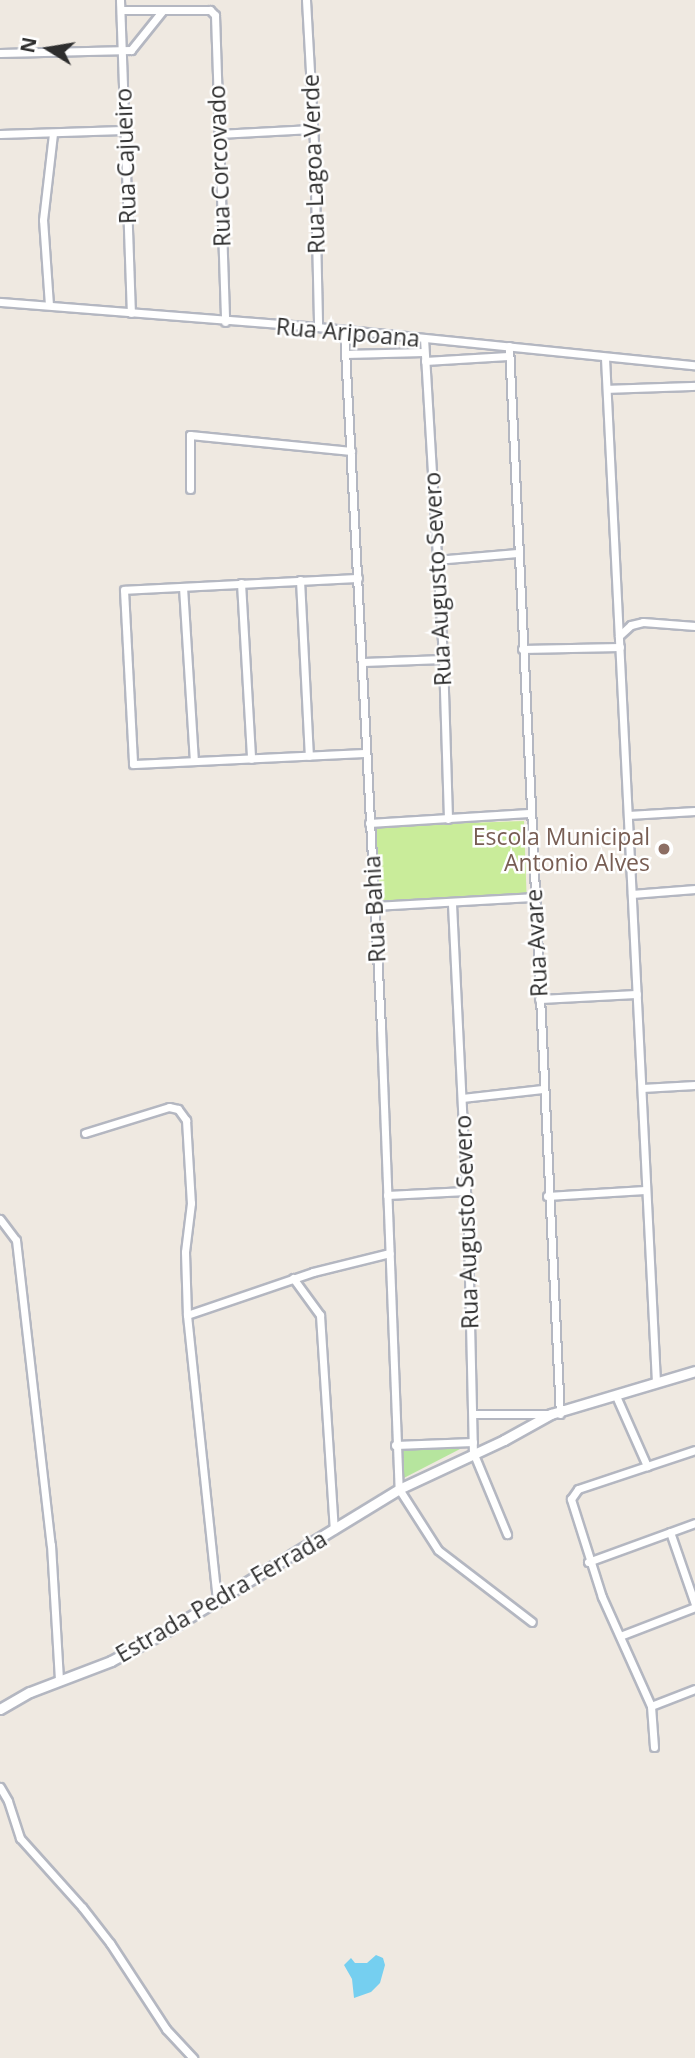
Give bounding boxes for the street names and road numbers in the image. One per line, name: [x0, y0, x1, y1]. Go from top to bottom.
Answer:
street label: Rua Lagoa Verde: [296, 74, 330, 254]
street label: Rua Corcovado: [202, 85, 236, 247]
street label: Rua Cajueiro: [109, 87, 141, 225]
street label: Rua Aripoana: [275, 312, 421, 352]
street label: Rua Augusto Severo: [418, 471, 456, 687]
street label: Rua Bahia: [357, 855, 391, 963]
street label: Rua Avare: [519, 888, 553, 998]
street label: Rua Augusto Severo: [448, 1114, 484, 1330]
street label: Estrada Pedra Ferrada: [111, 1524, 331, 1668]

